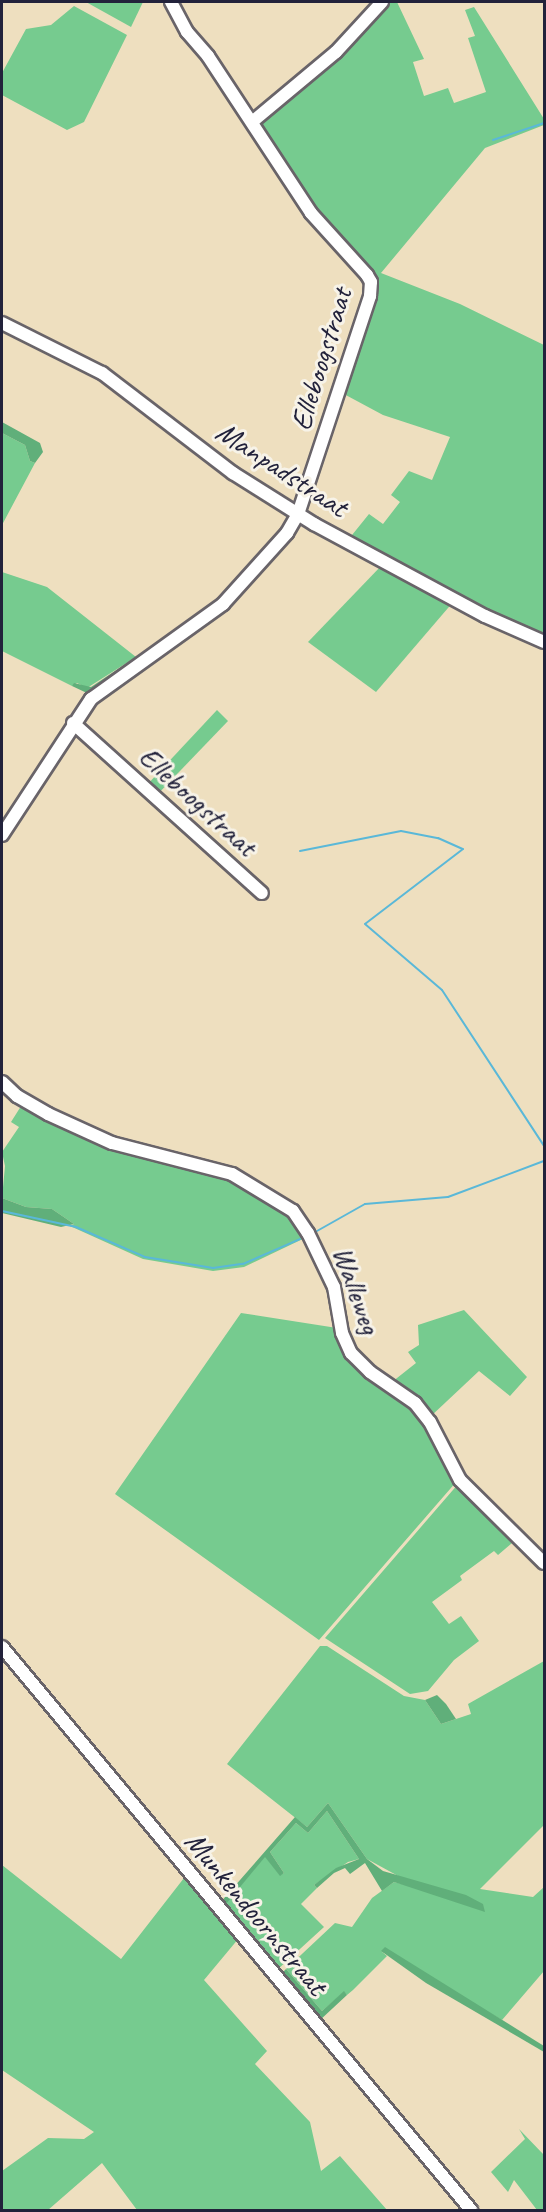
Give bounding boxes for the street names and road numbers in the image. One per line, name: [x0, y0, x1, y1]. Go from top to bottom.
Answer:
street label: Elleboogstraat: [282, 284, 360, 434]
street label: Manpadstraat: [209, 413, 355, 525]
street label: Elleboogstraat: [132, 739, 264, 863]
street label: Walleweg: [325, 1241, 389, 1339]
street label: Munkendoornstraat: [177, 1824, 335, 2002]

